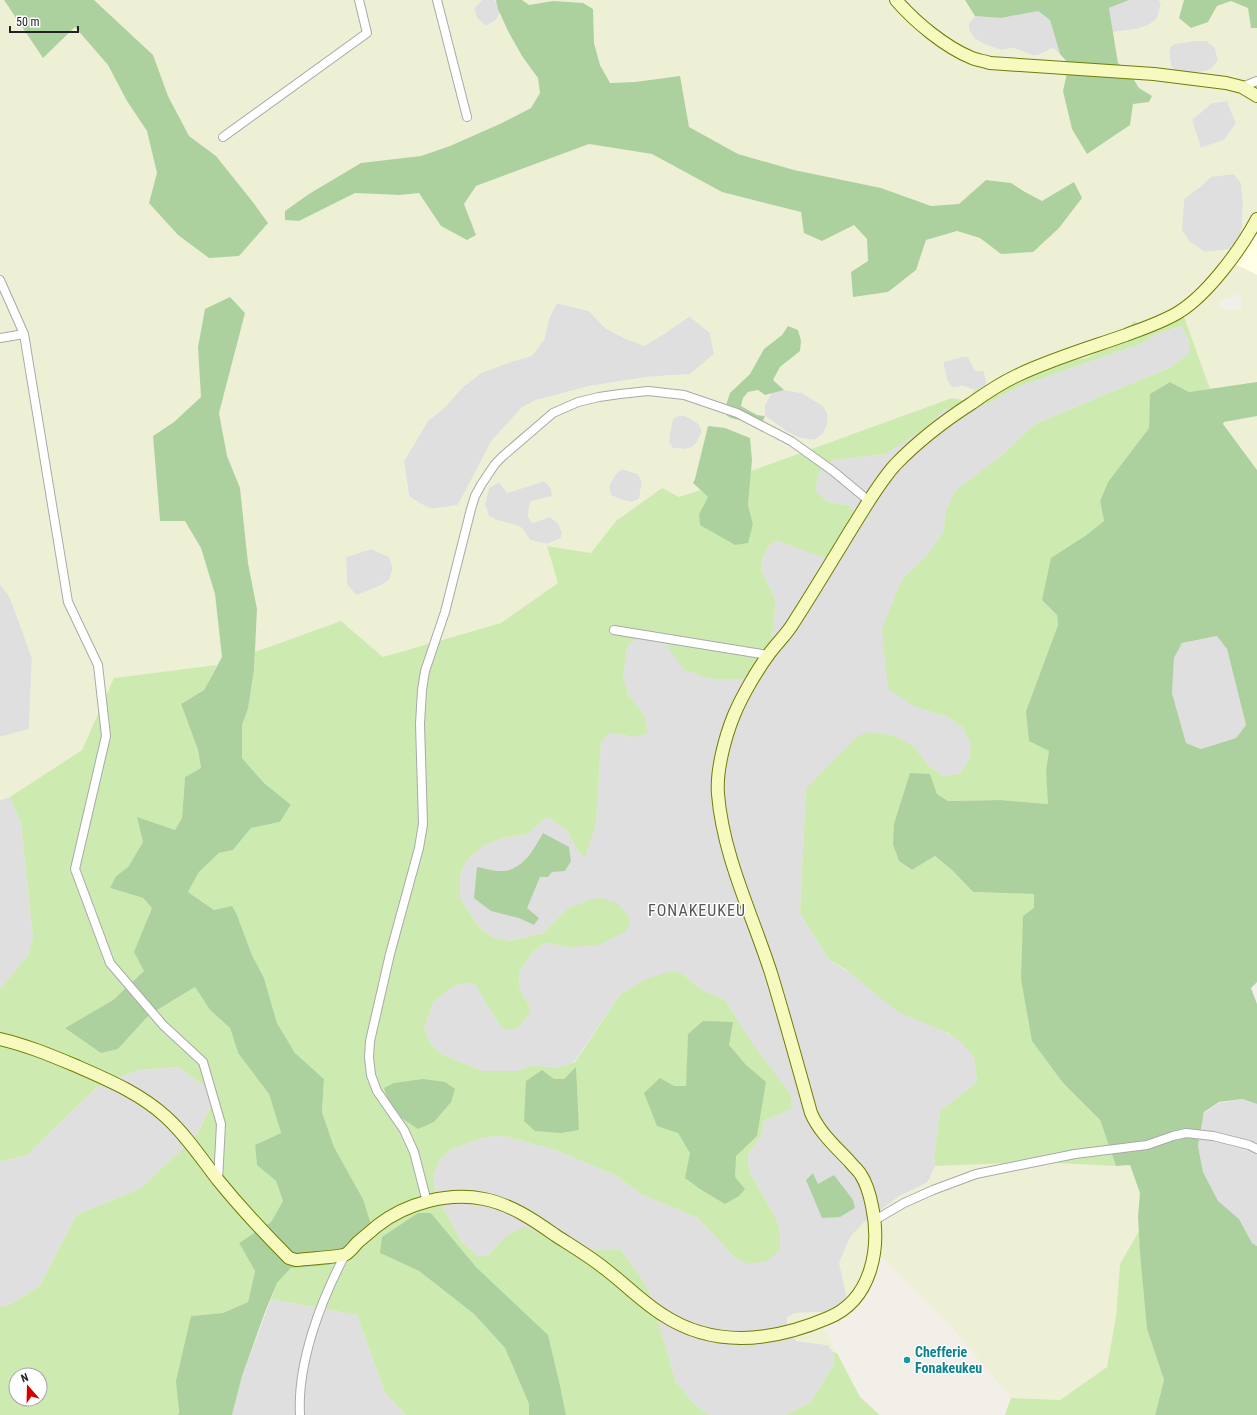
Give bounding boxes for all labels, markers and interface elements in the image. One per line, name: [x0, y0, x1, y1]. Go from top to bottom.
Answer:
scale bar: [10, 8, 78, 34]
text: 50 m: [16, 15, 40, 29]
district label: FONAKEUKEU: [648, 901, 746, 920]
place label: Chefferie Fonakeukeu: [915, 1344, 982, 1376]
marker: Chefferie Fonakeukeu: [902, 1355, 912, 1365]
north arrow: [8, 1367, 48, 1407]
text: N: [19, 1371, 30, 1385]

